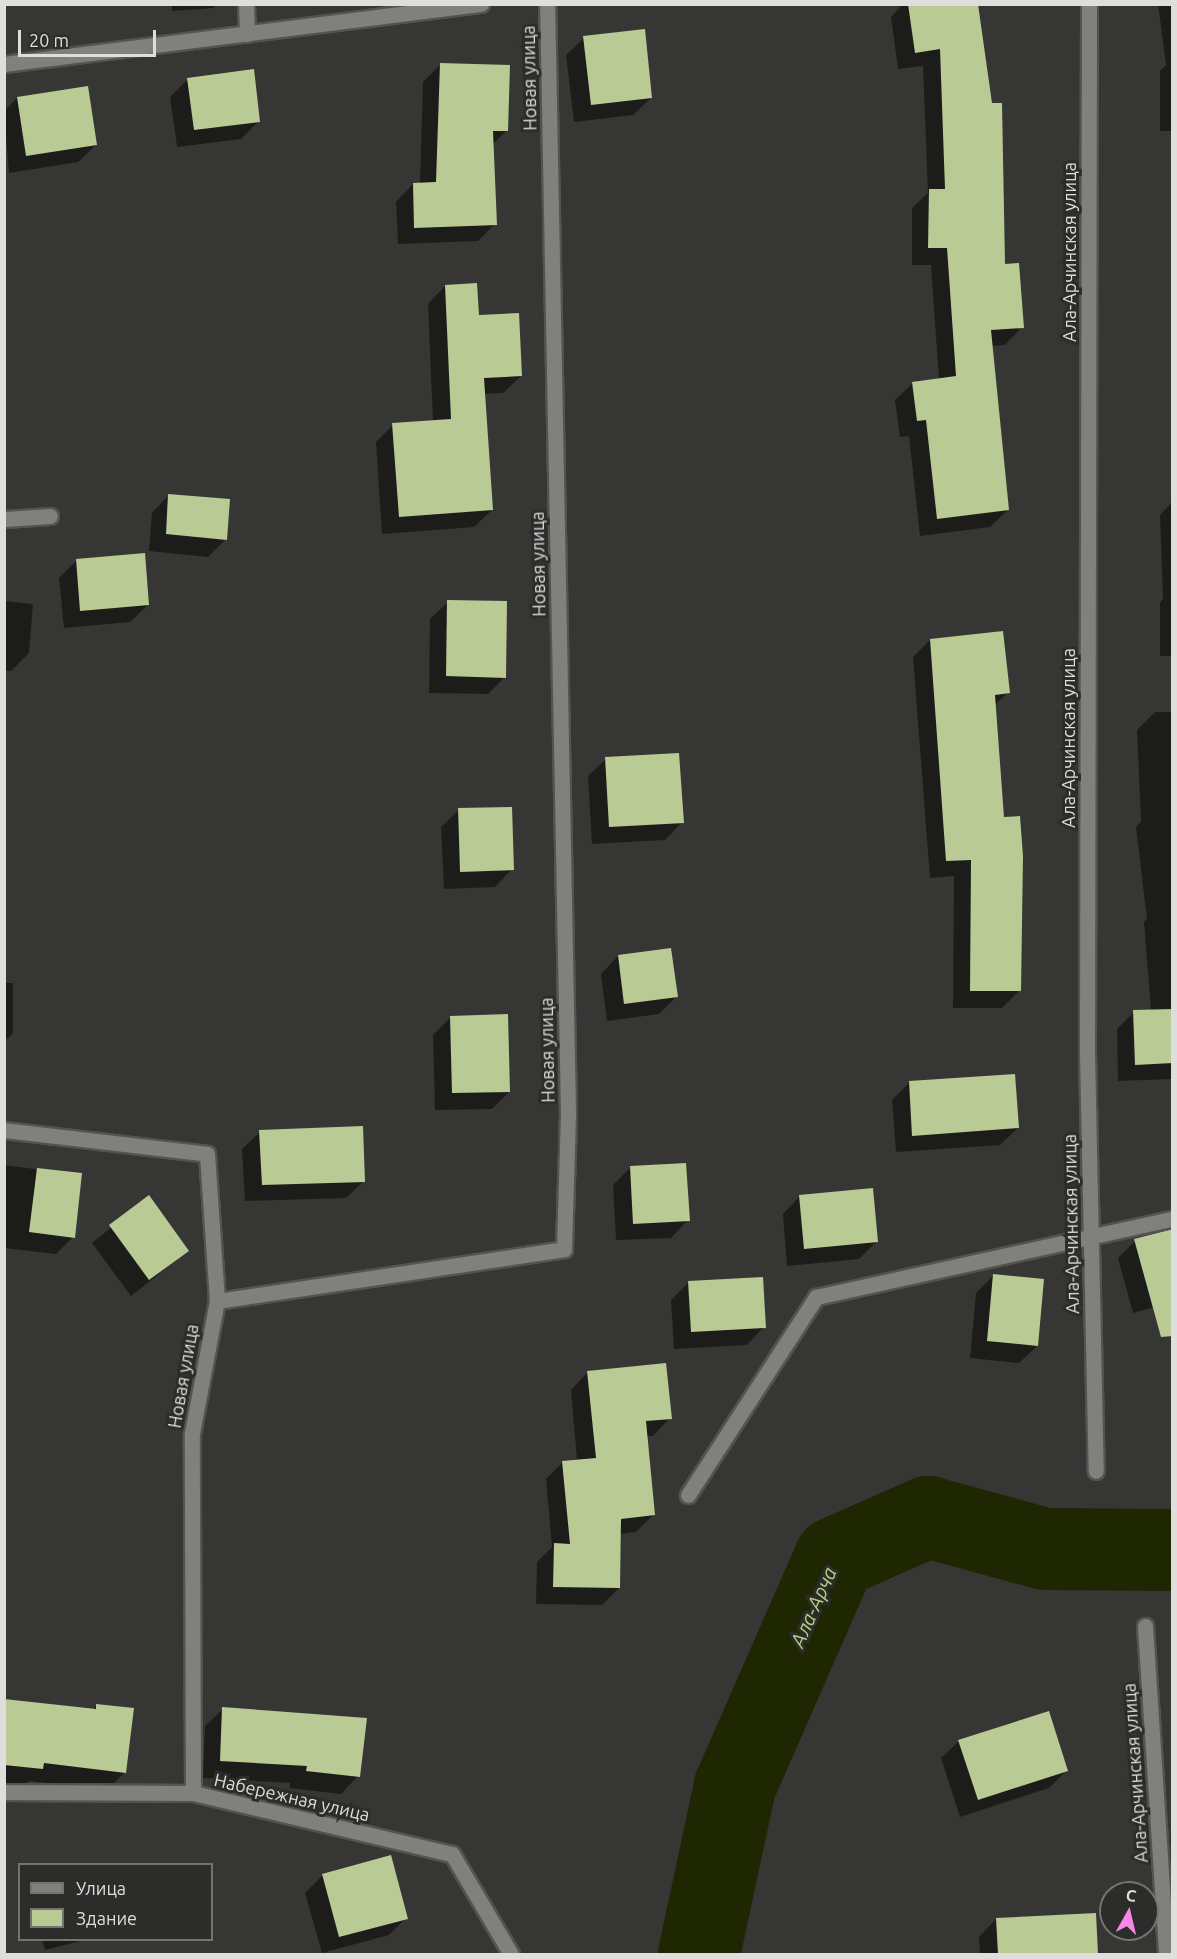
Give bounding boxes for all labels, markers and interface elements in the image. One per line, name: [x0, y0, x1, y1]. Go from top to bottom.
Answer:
scale bar: [21, 18, 159, 56]
street label: Новая улица: [517, 25, 541, 131]
text: 20 m: [29, 30, 69, 50]
street label: Ала-Арчинская улица: [1058, 162, 1080, 342]
street label: Новая улица: [526, 511, 550, 617]
street label: Ала-Арчинская улица: [1057, 648, 1079, 828]
street label: Новая улица: [535, 997, 559, 1103]
street label: Ала-Арчинская улица: [1059, 1134, 1083, 1314]
street label: Новая улица: [163, 1322, 203, 1430]
water label: Ала-Арча: [785, 1563, 841, 1651]
street label: Ала-Арчинская улица: [1118, 1683, 1152, 1863]
street label: Набережная улица: [212, 1769, 372, 1825]
legend: [18, 1863, 213, 1941]
text: Улица: [76, 1878, 126, 1898]
north arrow: [1099, 1881, 1159, 1941]
text: С: [1125, 1886, 1138, 1905]
text: Здание: [76, 1908, 137, 1928]

